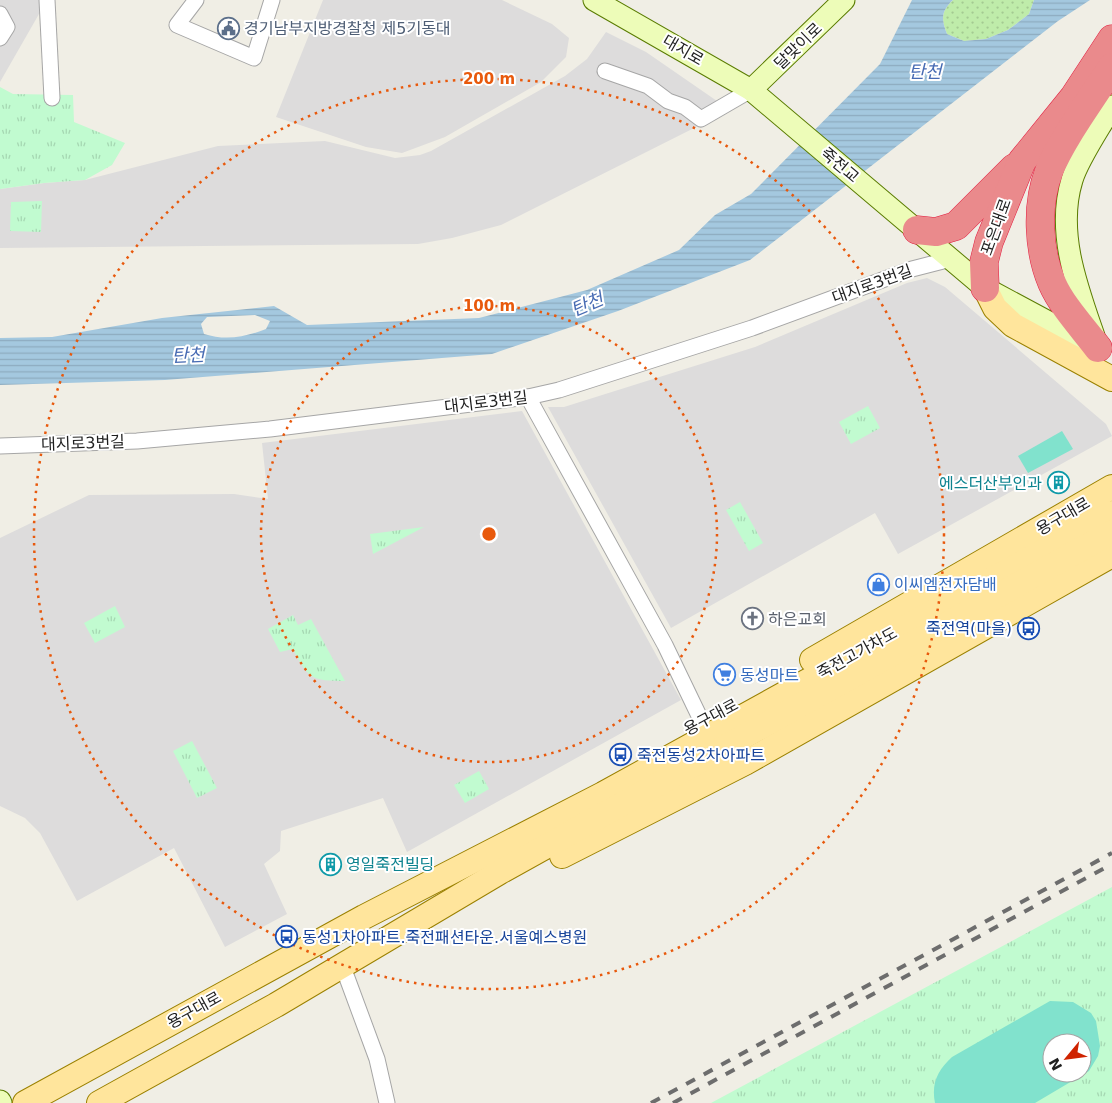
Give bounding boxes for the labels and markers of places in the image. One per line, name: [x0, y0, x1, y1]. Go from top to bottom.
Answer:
public building icon: 경기남부지방경찰청 제5기동대: [216, 16, 240, 40]
place label: 경기남부지방경찰청 제5기동대: [244, 19, 451, 38]
building icon: 에스더산부인과: [1046, 471, 1070, 495]
place label: 에스더산부인과: [939, 474, 1042, 493]
centre of rings: [480, 525, 498, 543]
shop icon: 이씨엠전자담배: [866, 572, 890, 596]
place label: 이씨엠전자담배: [894, 575, 997, 594]
church icon: 하은교회: [740, 607, 764, 631]
place label: 하은교회: [768, 610, 827, 629]
bus stop icon: 죽전역(마을): [1016, 616, 1040, 640]
place label: 죽전역(마을): [926, 619, 1012, 638]
supermarket icon: 동성마트: [712, 663, 736, 687]
place label: 동성마트: [740, 666, 799, 685]
bus stop icon: 죽전동성2차아파트: [609, 743, 633, 767]
place label: 죽전동성2차아파트: [637, 746, 765, 765]
building icon: 영일죽전빌딩: [318, 852, 342, 876]
place label: 영일죽전빌딩: [346, 855, 434, 874]
bus stop icon: 동성1차아파트.죽전패션타운.서울예스병원: [274, 925, 298, 949]
place label: 동성1차아파트.죽전패션타운.서울예스병원: [302, 928, 587, 947]

